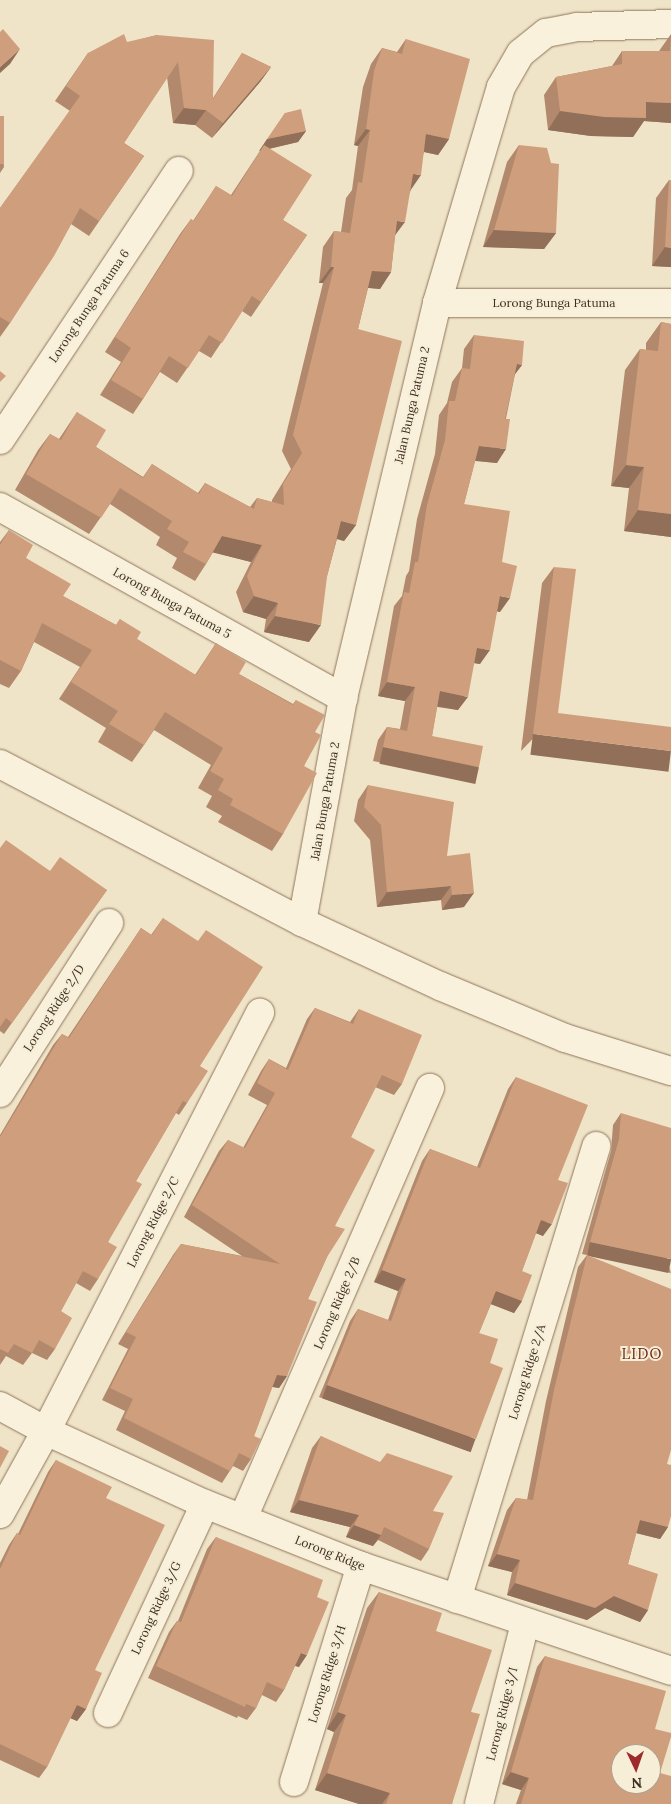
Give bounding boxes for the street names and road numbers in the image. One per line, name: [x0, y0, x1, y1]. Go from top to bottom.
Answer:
street label: Lorong Bunga Patuma 6: [46, 247, 132, 365]
street label: Lorong Bunga Patuma: [493, 296, 615, 310]
street label: Jalan Bunga Patuma 2: [392, 345, 432, 465]
street label: Lorong Bunga Patuma 5: [110, 565, 234, 641]
street label: Jalan Bunga Patuma 2: [308, 741, 342, 861]
street label: Lorong Ridge 2/D: [20, 962, 88, 1054]
street label: Lorong Ridge 2/C: [124, 1174, 182, 1270]
street label: Lorong Ridge 2/B: [311, 1254, 363, 1352]
street label: Lorong Ridge 2/A: [506, 1323, 548, 1421]
street label: Lorong Ridge: [293, 1532, 367, 1574]
street label: Lorong Ridge 3/G: [128, 1559, 184, 1657]
street label: Lorong Ridge 3/H: [305, 1623, 349, 1725]
street label: Lorong Ridge 3/I: [483, 1666, 521, 1762]

